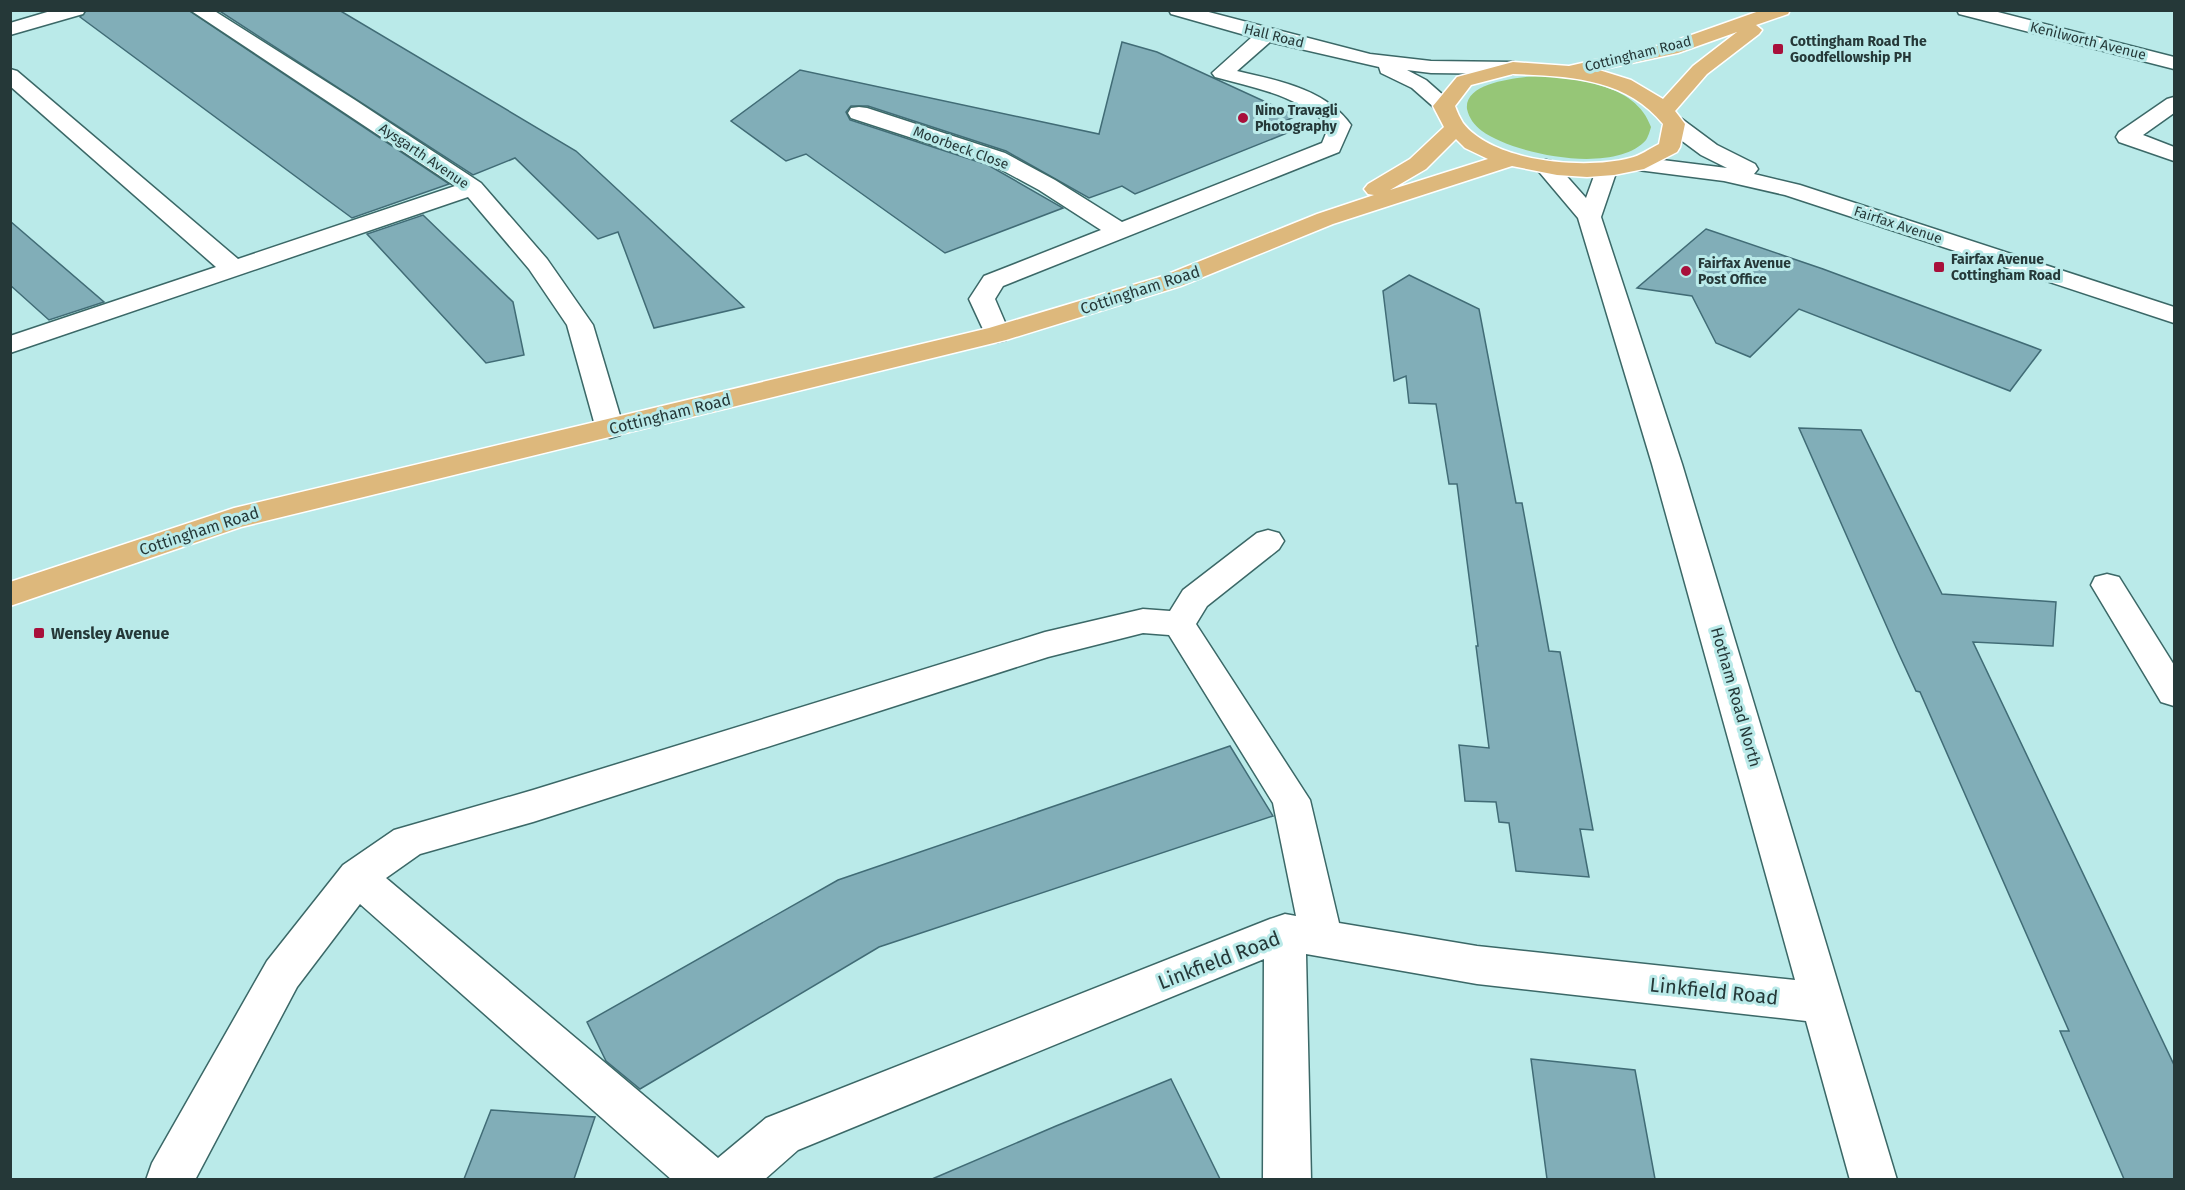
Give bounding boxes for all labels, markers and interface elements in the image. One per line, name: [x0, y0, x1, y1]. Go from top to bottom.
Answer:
street label: Kenilworth Avenue: [2028, 18, 2148, 64]
street label: Hall Road: [1242, 20, 1306, 52]
street label: Cottingham Road: [1583, 33, 1693, 75]
place label: Cottingham Road The Goodfellowship PH: [1790, 33, 1927, 66]
marker: Cottingham Road The Goodfellowship PH: [1771, 42, 1785, 56]
place label: Nino Travagli Photography: [1255, 102, 1338, 135]
marker: Nino Travagli Photography: [1236, 111, 1250, 125]
street label: Aysgarth Avenue: [376, 120, 472, 192]
street label: Moorbeck Close: [911, 123, 1011, 173]
street label: Fairfax Avenue: [1852, 203, 1944, 247]
place label: Fairfax Avenue Cottingham Road: [1951, 251, 2061, 284]
place label: Fairfax Avenue Post Office: [1698, 255, 1791, 288]
marker: Fairfax Avenue Cottingham Road: [1932, 260, 1946, 274]
street label: Cottingham Road: [1078, 262, 1202, 318]
marker: Fairfax Avenue Post Office: [1679, 264, 1693, 278]
street label: Cottingham Road: [607, 390, 733, 438]
street label: Cottingham Road: [137, 503, 261, 559]
place label: Wensley Avenue: [51, 624, 169, 643]
street label: Hotham Road North: [1707, 625, 1765, 769]
marker: Wensley Avenue: [32, 626, 46, 640]
street label: Linkfield Road: [1154, 926, 1284, 994]
street label: Linkfield Road: [1649, 972, 1779, 1010]

